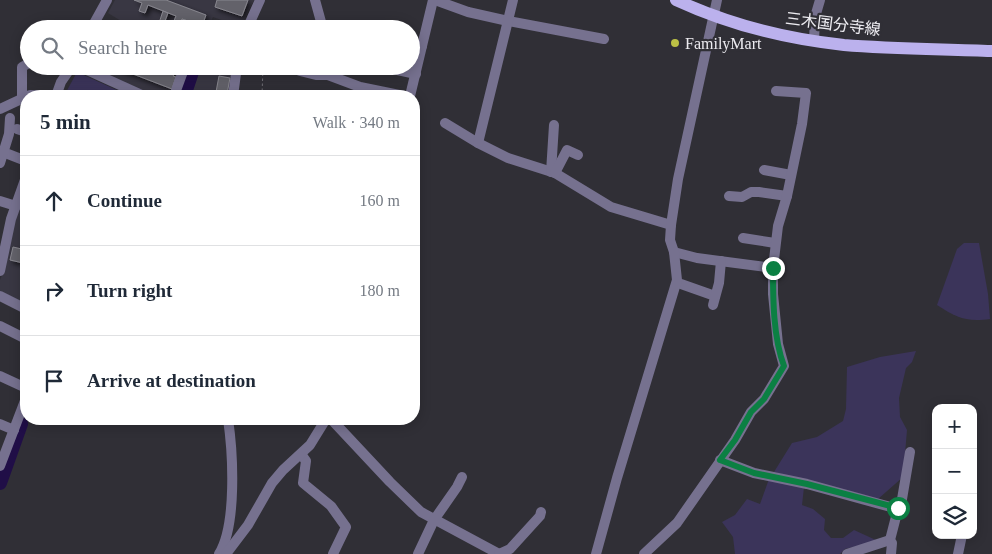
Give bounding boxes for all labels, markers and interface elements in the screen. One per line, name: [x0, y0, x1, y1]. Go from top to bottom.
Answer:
street label: 三木国分寺線: [784, 10, 882, 38]
search box: [20, 20, 420, 75]
icon: search: [38, 34, 66, 62]
place label: FamilyMart: [685, 35, 762, 53]
text: Search here: [78, 37, 167, 58]
marker: FamilyMart: [669, 37, 681, 49]
text: 5 min: [40, 110, 91, 134]
text: Walk · 340 m: [313, 114, 400, 131]
icon: ahead: [40, 187, 68, 215]
text: Continue: [87, 190, 162, 211]
text: 160 m: [360, 192, 400, 209]
route end: [762, 257, 785, 280]
icon: right: [40, 277, 68, 305]
text: Turn right: [87, 280, 172, 301]
text: 180 m: [360, 282, 400, 299]
icon: arrive: [40, 367, 68, 395]
text: Arrive at destination: [87, 370, 256, 391]
map controls: [932, 404, 977, 539]
button: +: [932, 404, 977, 449]
button: −: [932, 449, 977, 494]
button: layers: [932, 494, 977, 539]
route start: [887, 497, 910, 520]

